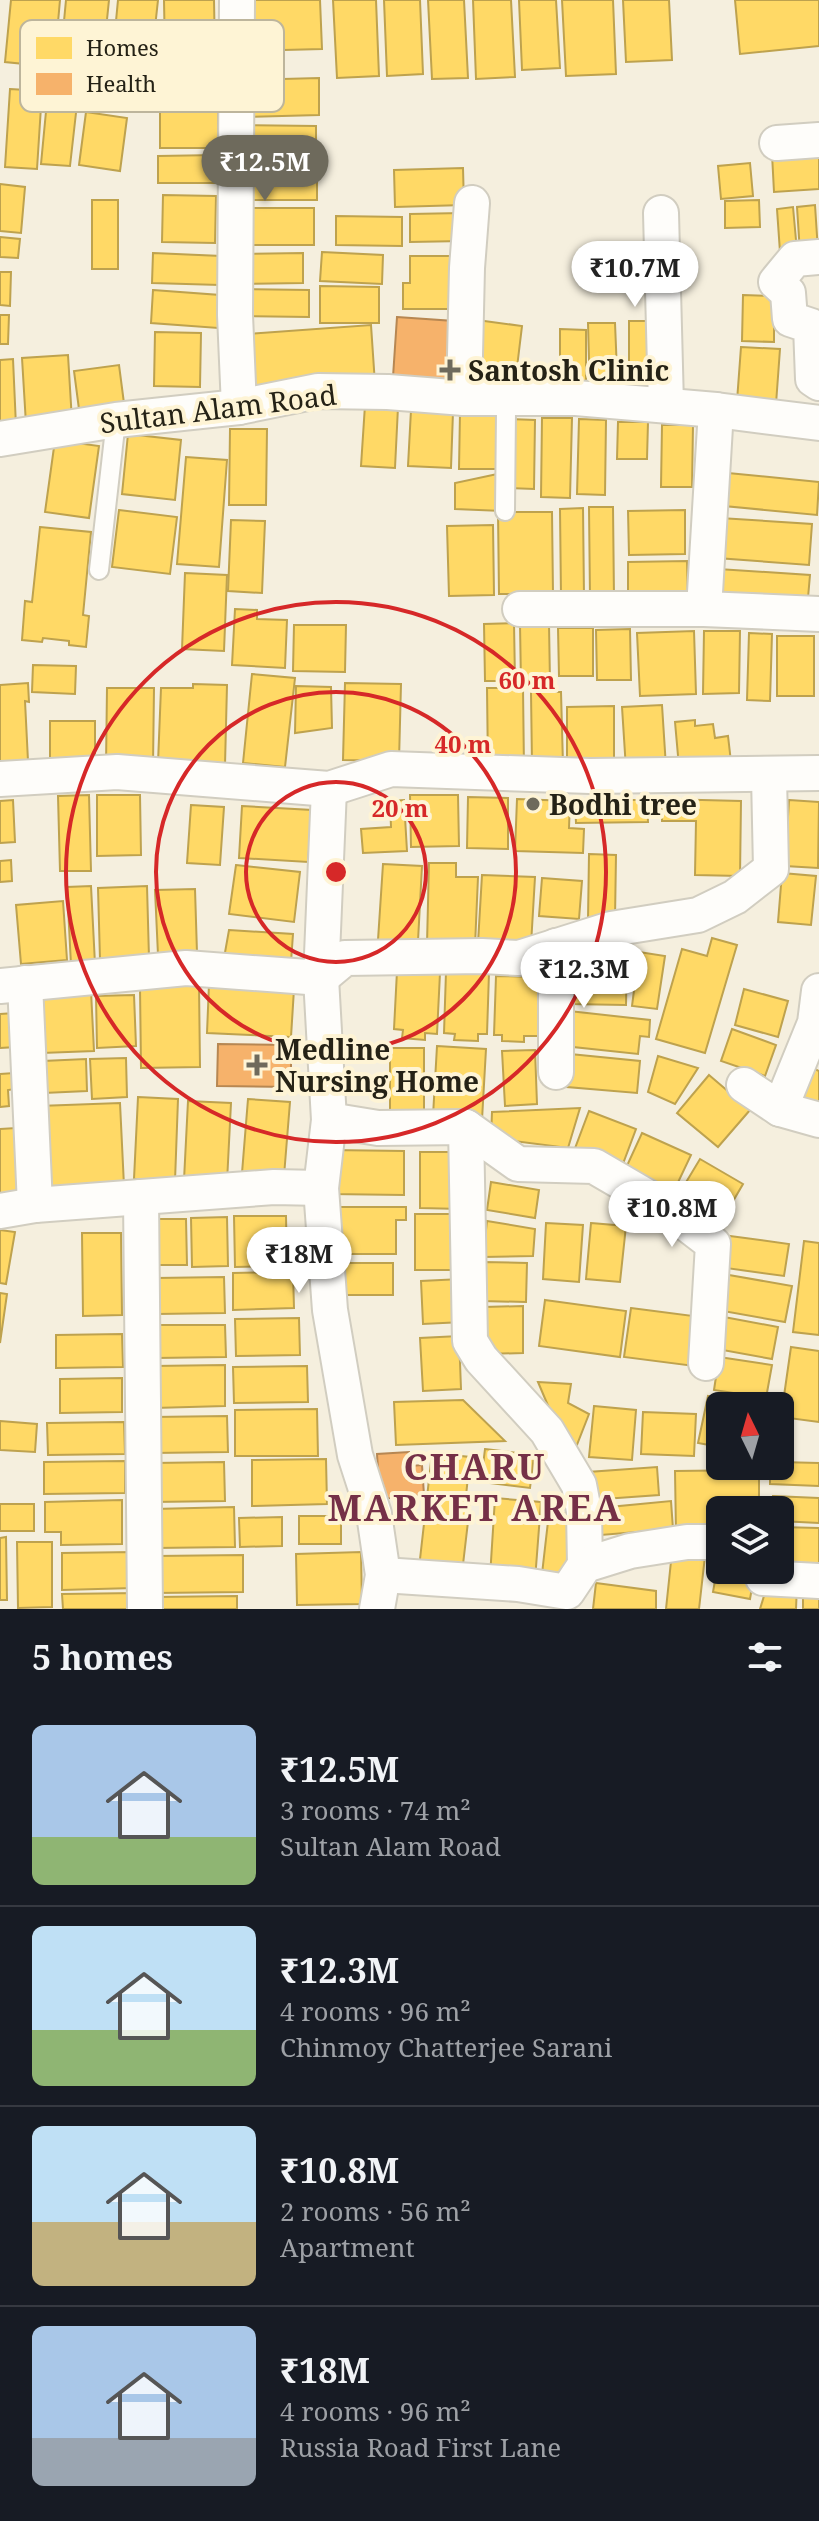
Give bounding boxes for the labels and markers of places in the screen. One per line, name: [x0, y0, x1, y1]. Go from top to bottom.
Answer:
pin: ₹12.5M: [200, 135, 330, 203]
pin: ₹10.7M: [570, 241, 700, 309]
place label: Santosh Clinic: [468, 351, 669, 389]
marker: Santosh Clinic: [439, 359, 461, 381]
place label: Bodhi tree: [549, 785, 697, 823]
marker: Bodhi tree: [524, 795, 542, 813]
centre of rings: [322, 858, 350, 886]
pin: ₹12.3M: [519, 942, 649, 1010]
place label: Medline Nursing Home: [275, 1030, 479, 1100]
marker: Medline Nursing Home: [246, 1054, 268, 1076]
pin: ₹10.8M: [607, 1181, 737, 1249]
pin: ₹18M: [252, 1227, 346, 1295]

